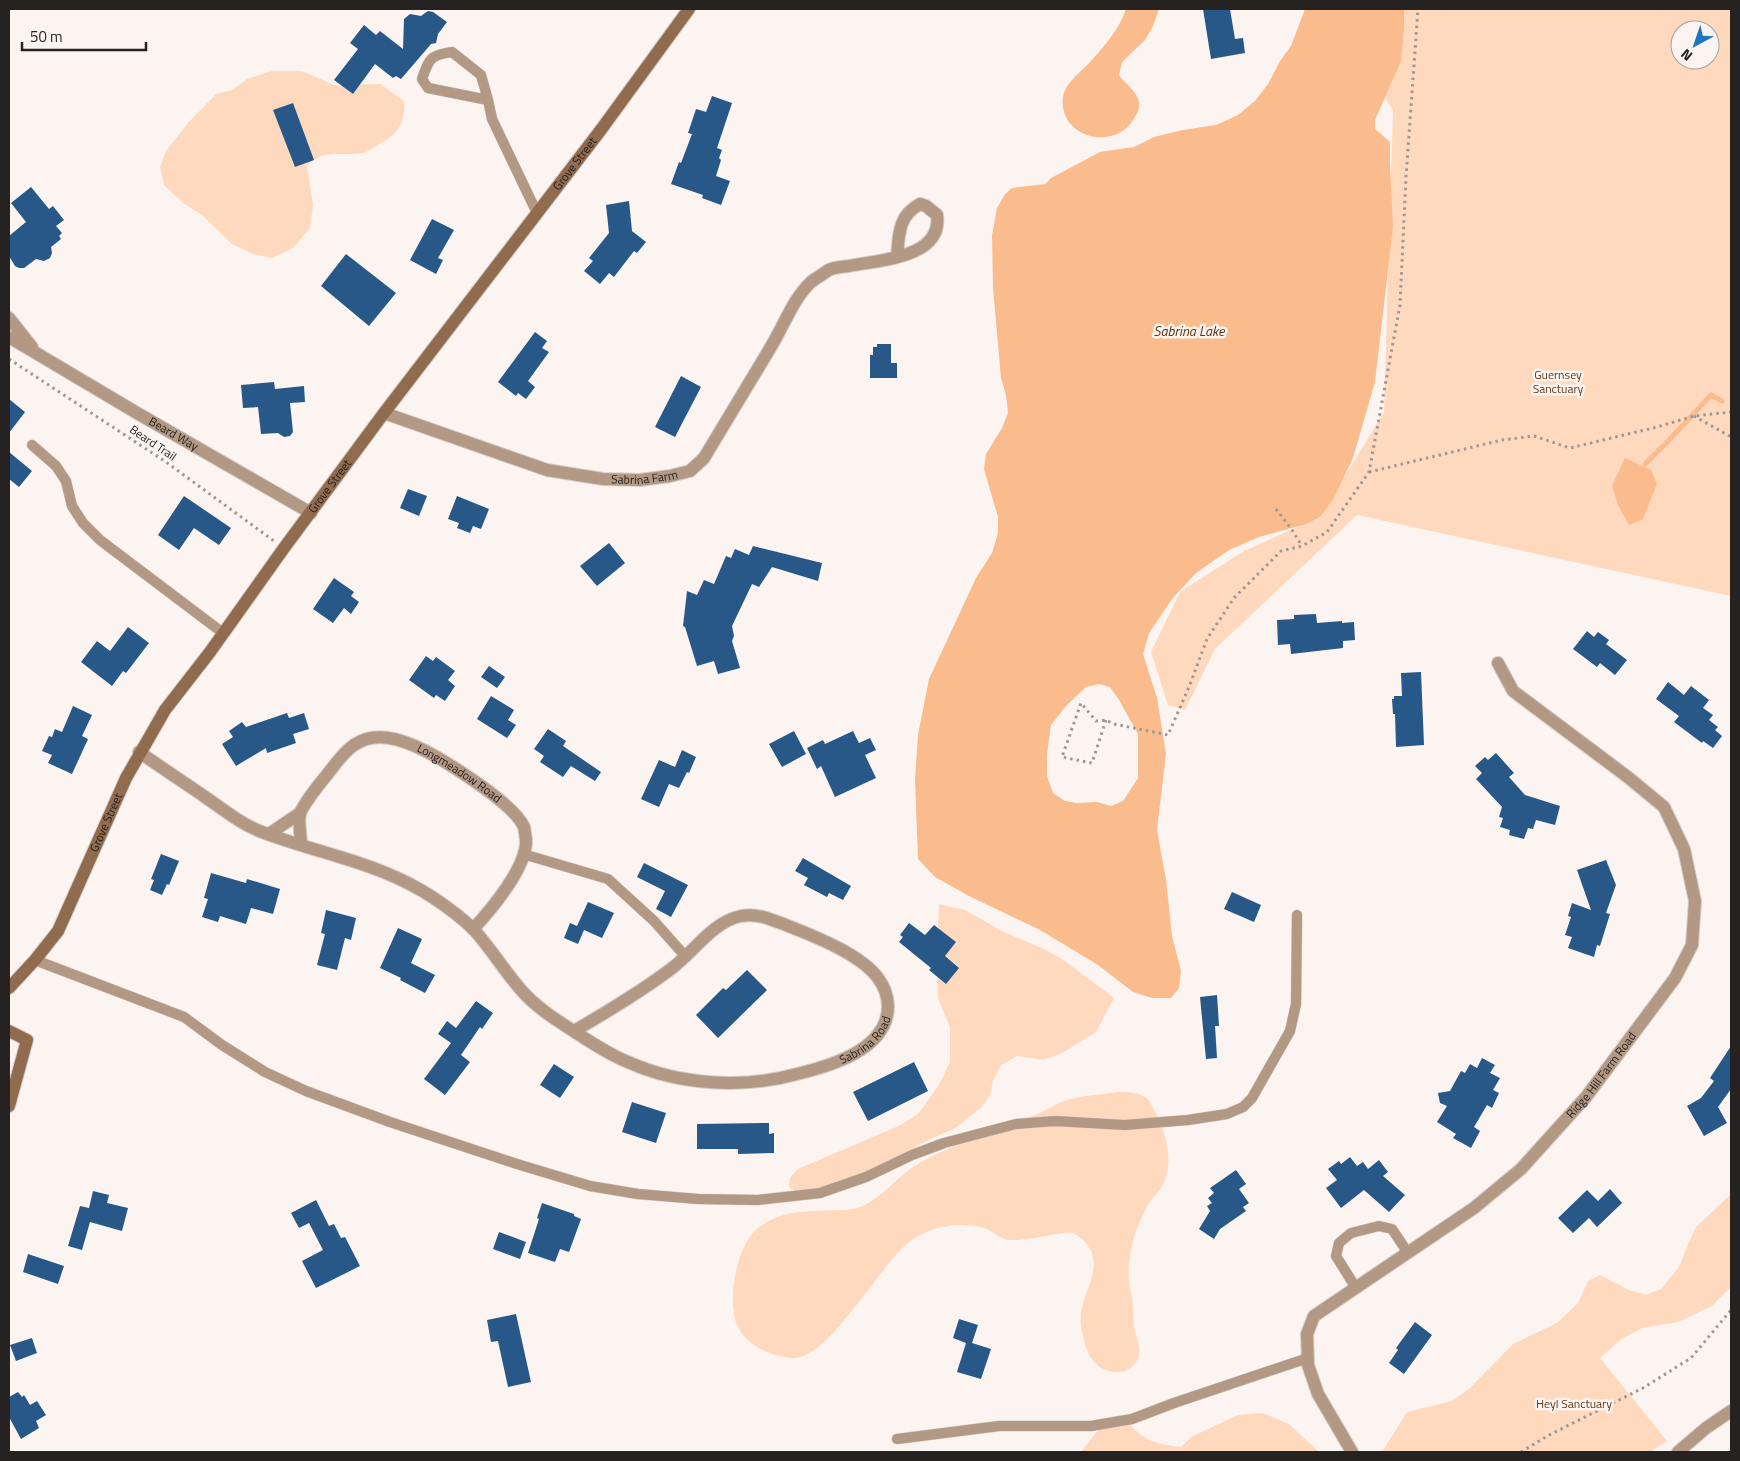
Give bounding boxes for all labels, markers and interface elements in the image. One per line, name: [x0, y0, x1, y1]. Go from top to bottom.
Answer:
scale bar: [22, 20, 146, 52]
north arrow: [1670, 20, 1720, 70]
text: 50 m: [30, 25, 63, 48]
text: N: [1676, 44, 1697, 67]
street label: Grove Street: [548, 132, 602, 194]
water label: Sabrina Lake: [1154, 320, 1226, 341]
park label: Guernsey Sanctuary: [1533, 365, 1584, 398]
street label: Beard Way: [145, 412, 202, 456]
street label: Beard Trail: [126, 420, 181, 465]
street label: Grove Street: [303, 454, 356, 517]
street label: Sabrina Farm: [611, 464, 680, 489]
street label: Longmeadow Road: [414, 738, 506, 807]
street label: Grove Street: [84, 789, 128, 855]
street label: Sabrina Road: [836, 1014, 895, 1069]
street label: Ridge Hill Farm Road: [1561, 1028, 1641, 1122]
park label: Heyl Sanctuary: [1536, 1394, 1612, 1413]

